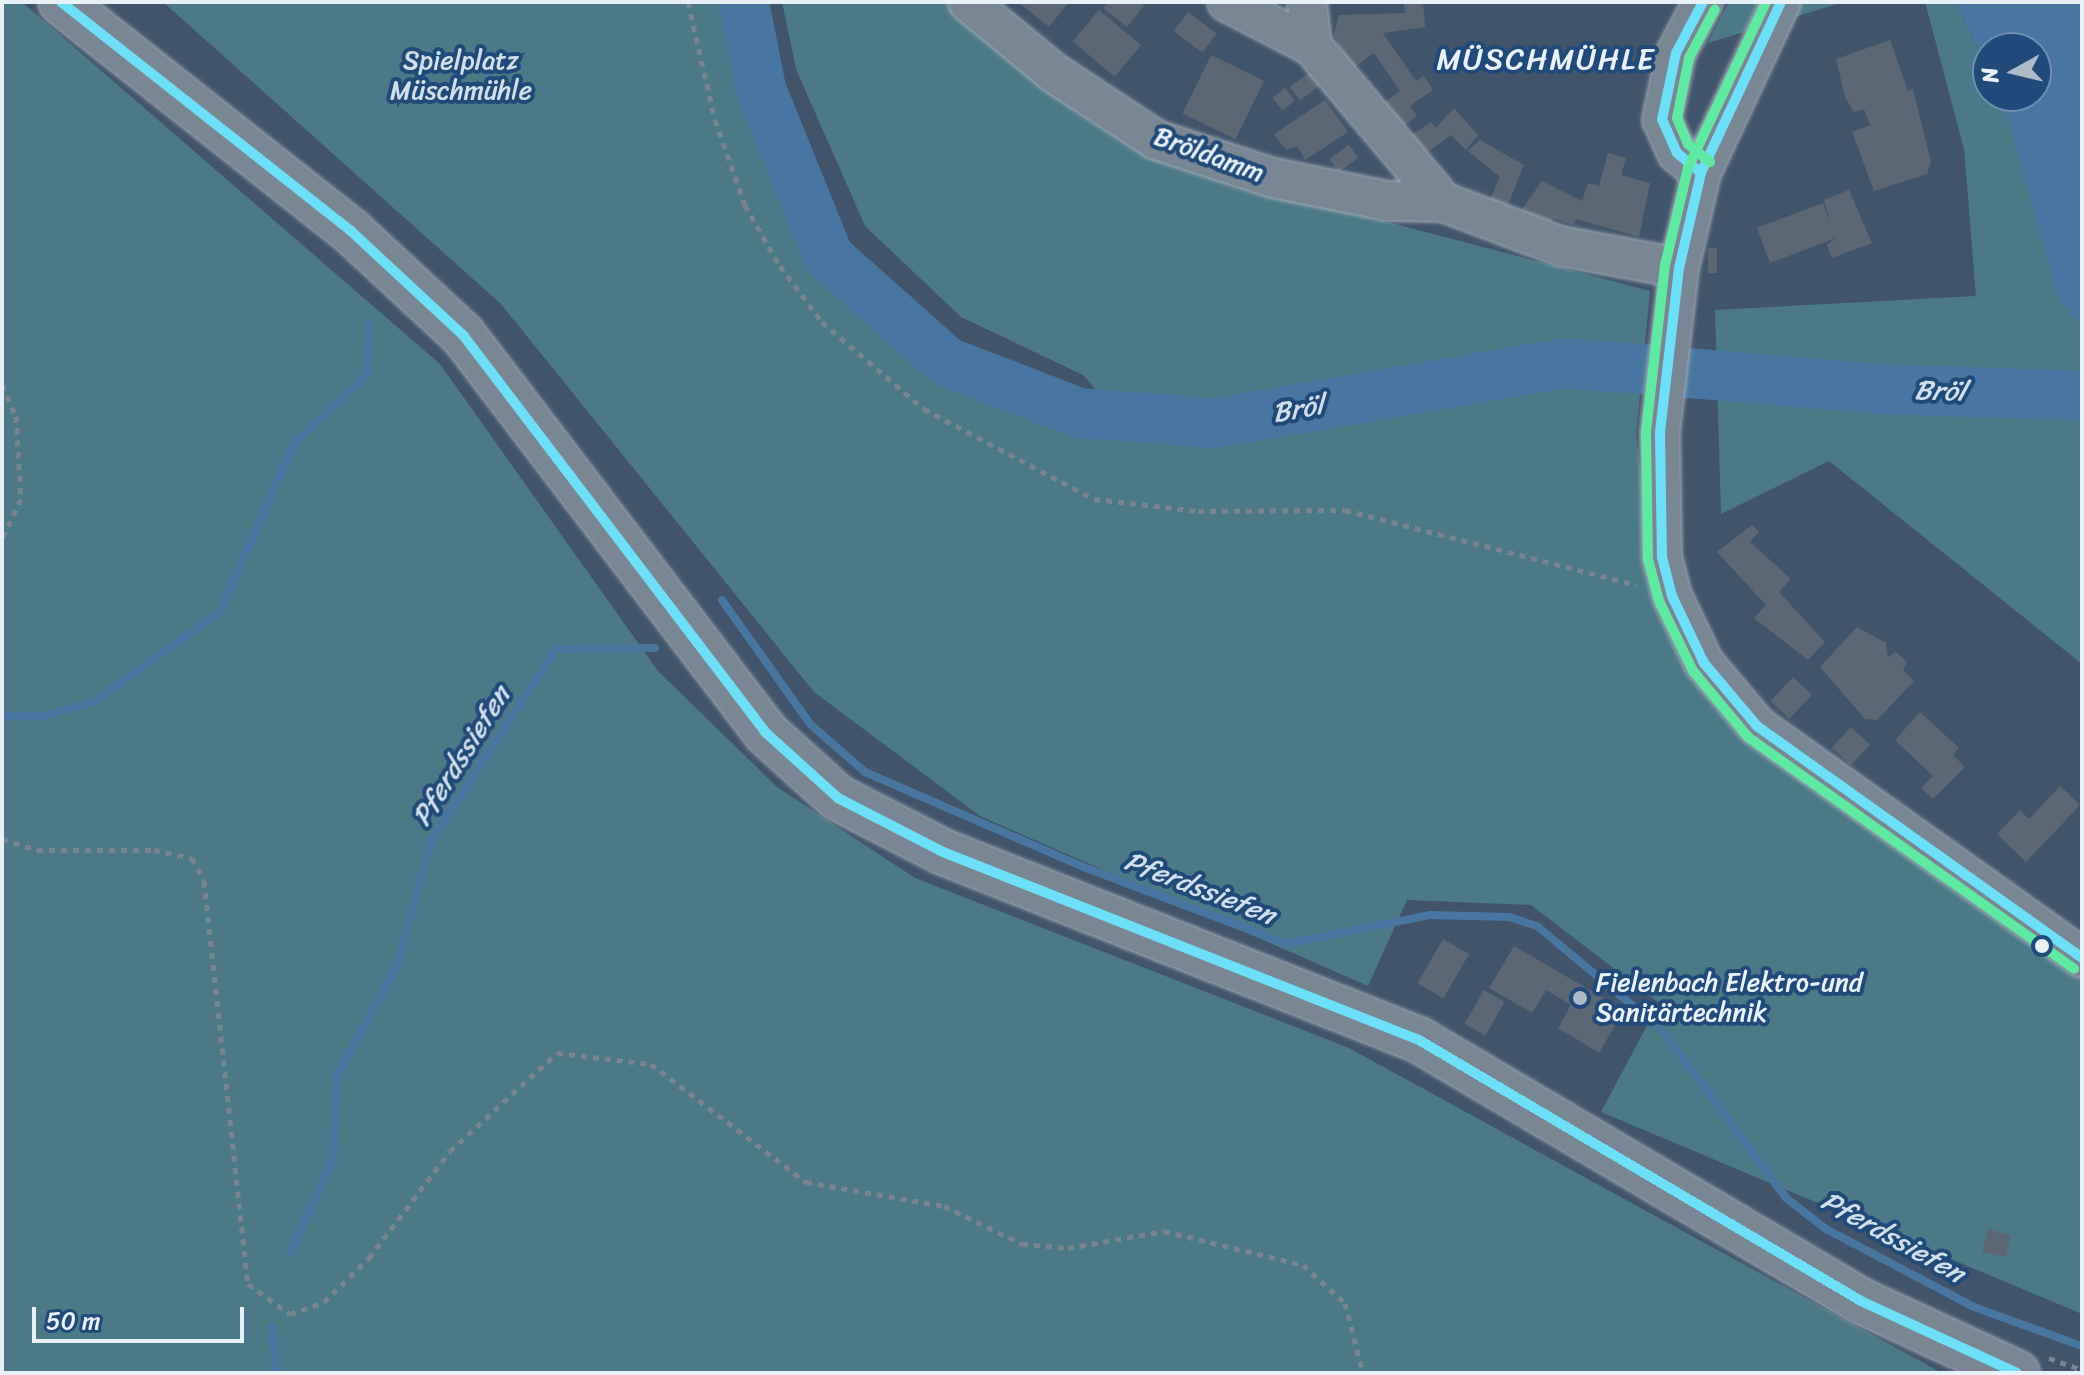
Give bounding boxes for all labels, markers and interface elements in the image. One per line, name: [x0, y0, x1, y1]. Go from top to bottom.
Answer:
north arrow: [1972, 32, 2052, 112]
district label: MÜSCHMÜHLE: [1436, 41, 1656, 77]
park label: Spielplatz Müschmühle: [390, 45, 532, 106]
text: N: [1969, 65, 2010, 85]
street label: Bröldamm: [1150, 121, 1268, 189]
water label: Bröl: [1914, 373, 1966, 409]
water label: Bröl: [1270, 388, 1326, 430]
water label: Pferdssiefen: [405, 680, 517, 832]
water label: Pferdssiefen: [1120, 844, 1280, 932]
unlabelled marker: [2034, 938, 2050, 954]
place label: Fielenbach Elektro-und Sanitärtechnik: [1596, 967, 1862, 1028]
marker: Fielenbach Elektro-und Sanitärtechnik: [1571, 989, 1589, 1007]
water label: Pferdssiefen: [1815, 1184, 1971, 1290]
scale bar: [36, 1291, 248, 1341]
text: 50 m: [46, 1300, 101, 1342]

